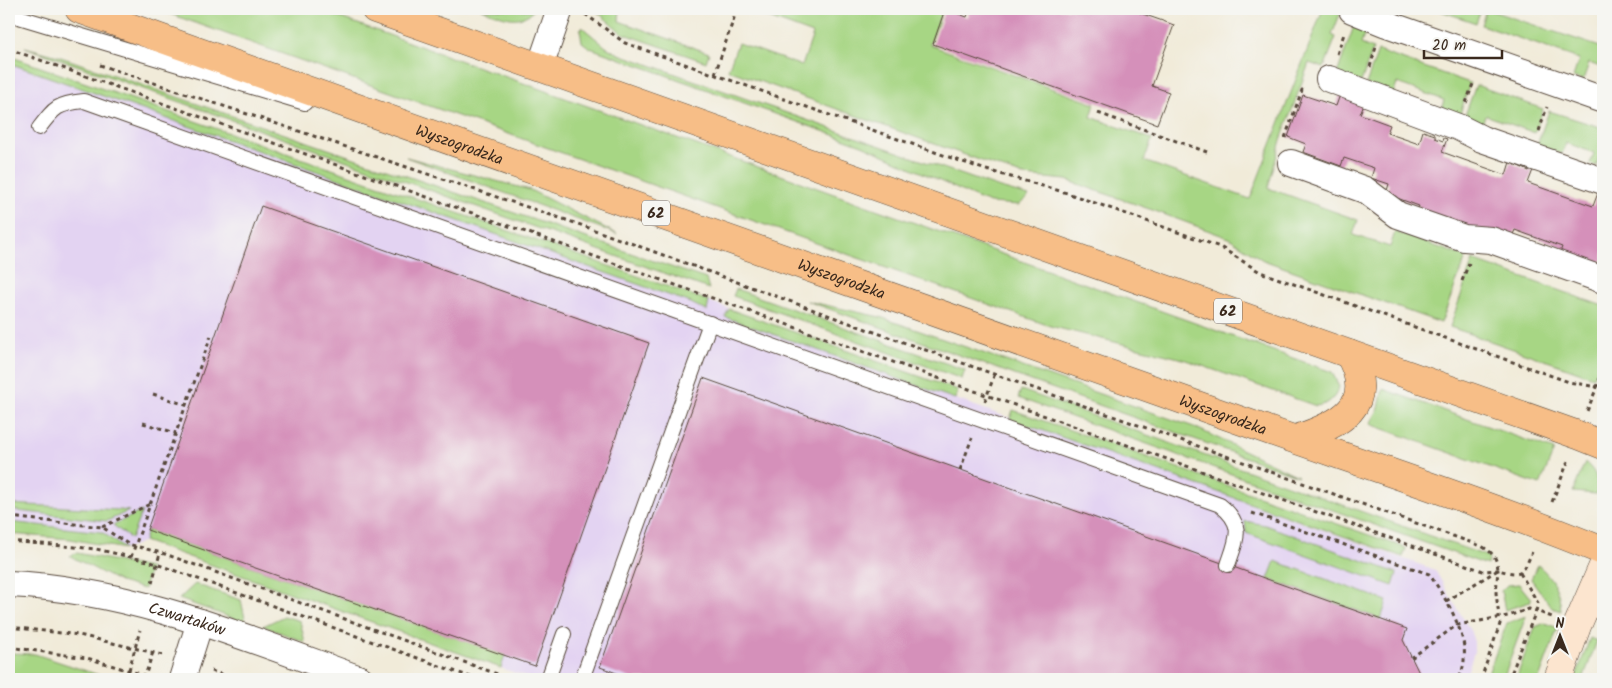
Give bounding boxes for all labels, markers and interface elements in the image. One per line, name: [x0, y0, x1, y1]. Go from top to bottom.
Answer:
scale bar: [1424, 28, 1502, 60]
text: 20 m: [1432, 34, 1466, 58]
street label: Wyszogrodzka: [412, 119, 506, 172]
road number: 62: [642, 200, 670, 226]
street label: Wyszogrodzka: [794, 253, 889, 307]
road number: 62: [1214, 298, 1242, 324]
street label: Wyszogrodzka: [1176, 389, 1270, 443]
street label: Czwartaków: [145, 596, 229, 643]
north arrow: [1534, 610, 1584, 660]
text: N: [1556, 613, 1565, 635]

